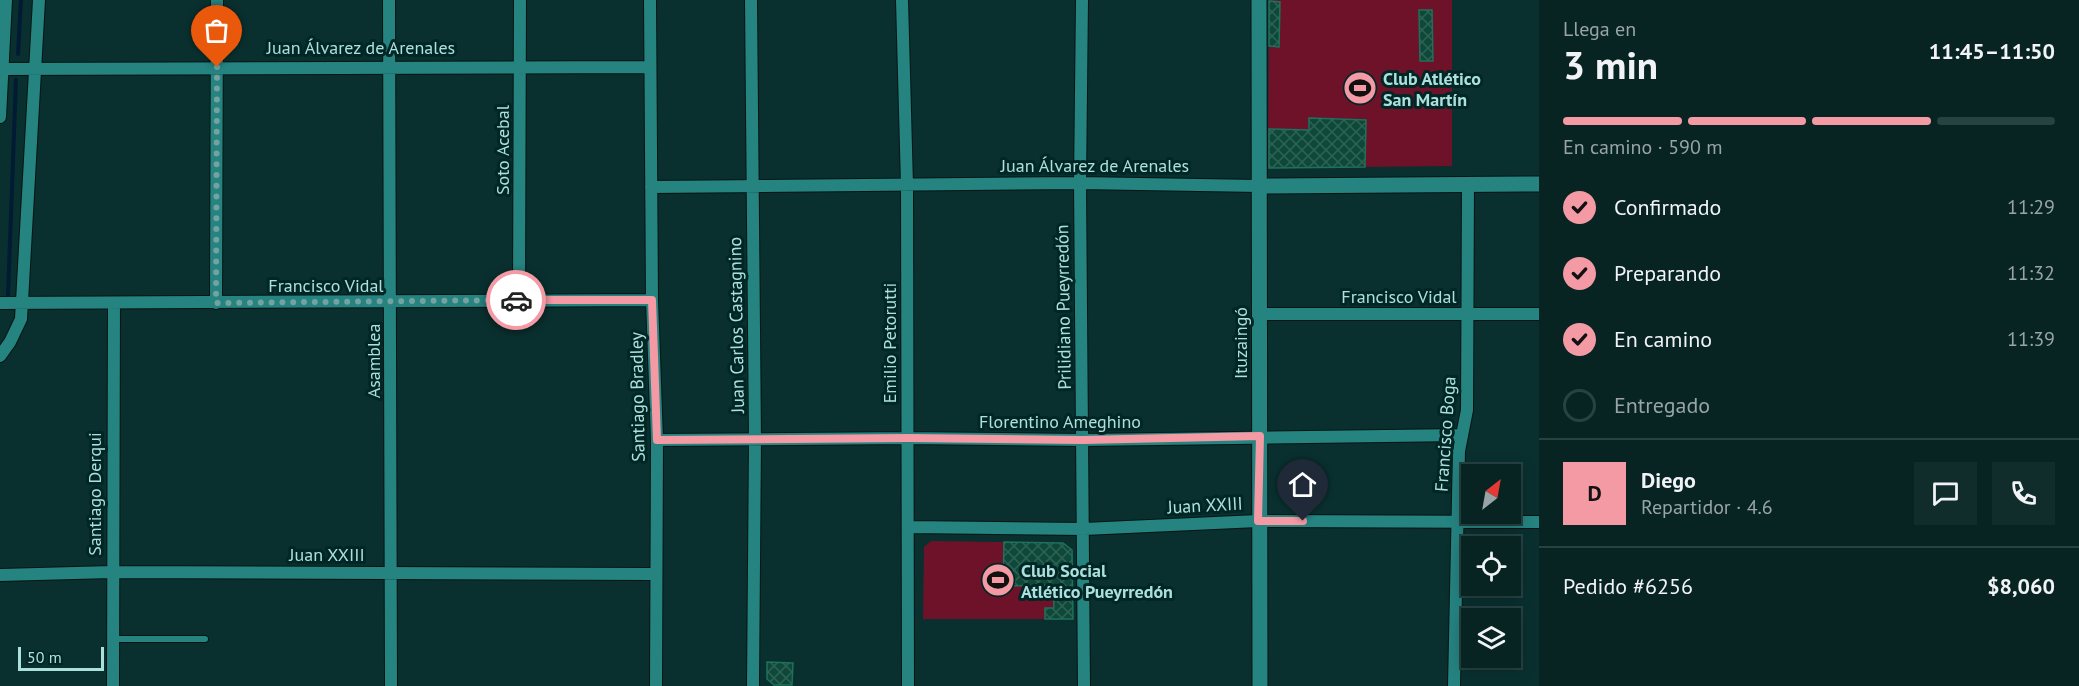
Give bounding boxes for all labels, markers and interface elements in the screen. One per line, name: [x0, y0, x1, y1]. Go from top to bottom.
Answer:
pin: [191, 5, 242, 67]
icon: bag: [200, 14, 233, 47]
text: Llega en: [1563, 16, 1636, 42]
street label: Juan Álvarez de Arenales: [266, 36, 455, 59]
text: 11:45–11:50: [1929, 37, 2055, 65]
text: 3 min: [1563, 39, 1658, 90]
place label: Club Atlético San Martín: [1383, 67, 1481, 111]
sports icon: Club Atlético San Martín: [1342, 70, 1378, 106]
street label: Soto Acebal: [491, 104, 514, 195]
text: En camino · 590 m: [1563, 134, 1723, 160]
street label: Juan Álvarez de Arenales: [1000, 154, 1189, 177]
icon: check: [1563, 191, 1596, 224]
text: Confirmado: [1614, 193, 1721, 221]
text: 11:29: [2007, 194, 2055, 220]
street label: Prilidiano Pueyrredón: [1050, 224, 1076, 390]
street label: Juan Carlos Castagnino: [723, 237, 749, 414]
icon: check: [1563, 257, 1596, 290]
text: Preparando: [1614, 259, 1721, 287]
text: 11:32: [2007, 260, 2055, 286]
courier: [486, 270, 546, 330]
street label: Francisco Vidal: [268, 274, 384, 297]
street label: Emilio Petorutti: [878, 283, 901, 403]
icon: car: [500, 284, 533, 317]
street label: Francisco Vidal: [1341, 285, 1457, 308]
street label: Ituzaingó: [1229, 307, 1252, 379]
icon: check: [1563, 323, 1596, 356]
street label: Asamblea: [362, 324, 385, 398]
text: En camino: [1614, 325, 1712, 353]
text: 11:39: [2007, 326, 2055, 352]
street label: Santiago Bradley: [624, 331, 650, 462]
street label: Francisco Boga: [1429, 376, 1461, 492]
text: Entregado: [1614, 391, 1710, 419]
street label: Florentino Ameghino: [979, 410, 1141, 433]
street label: Santiago Derqui: [83, 432, 106, 556]
pin: [1277, 459, 1328, 521]
button: chat: [1914, 462, 1977, 525]
button: phone: [1992, 462, 2055, 525]
north arrow: [1461, 464, 1521, 524]
map controls: [1461, 464, 1521, 668]
text: Diego: [1641, 466, 1696, 494]
icon: home: [1286, 468, 1319, 501]
text: D: [1587, 479, 1602, 507]
street label: Juan XXIII: [1166, 492, 1243, 519]
text: Repartidor · 4.6: [1641, 494, 1773, 520]
button: locate: [1461, 536, 1521, 596]
street label: Juan XXIII: [288, 543, 365, 566]
place label: Club Social Atlético Pueyrredón: [1021, 559, 1173, 603]
sports icon: Club Social Atlético Pueyrredón: [980, 562, 1016, 598]
text: Pedido #6256: [1563, 572, 1693, 600]
text: $8,060: [1987, 572, 2055, 600]
button: layers: [1461, 608, 1521, 668]
scale bar: [18, 644, 104, 672]
text: 50 m: [27, 647, 62, 667]

